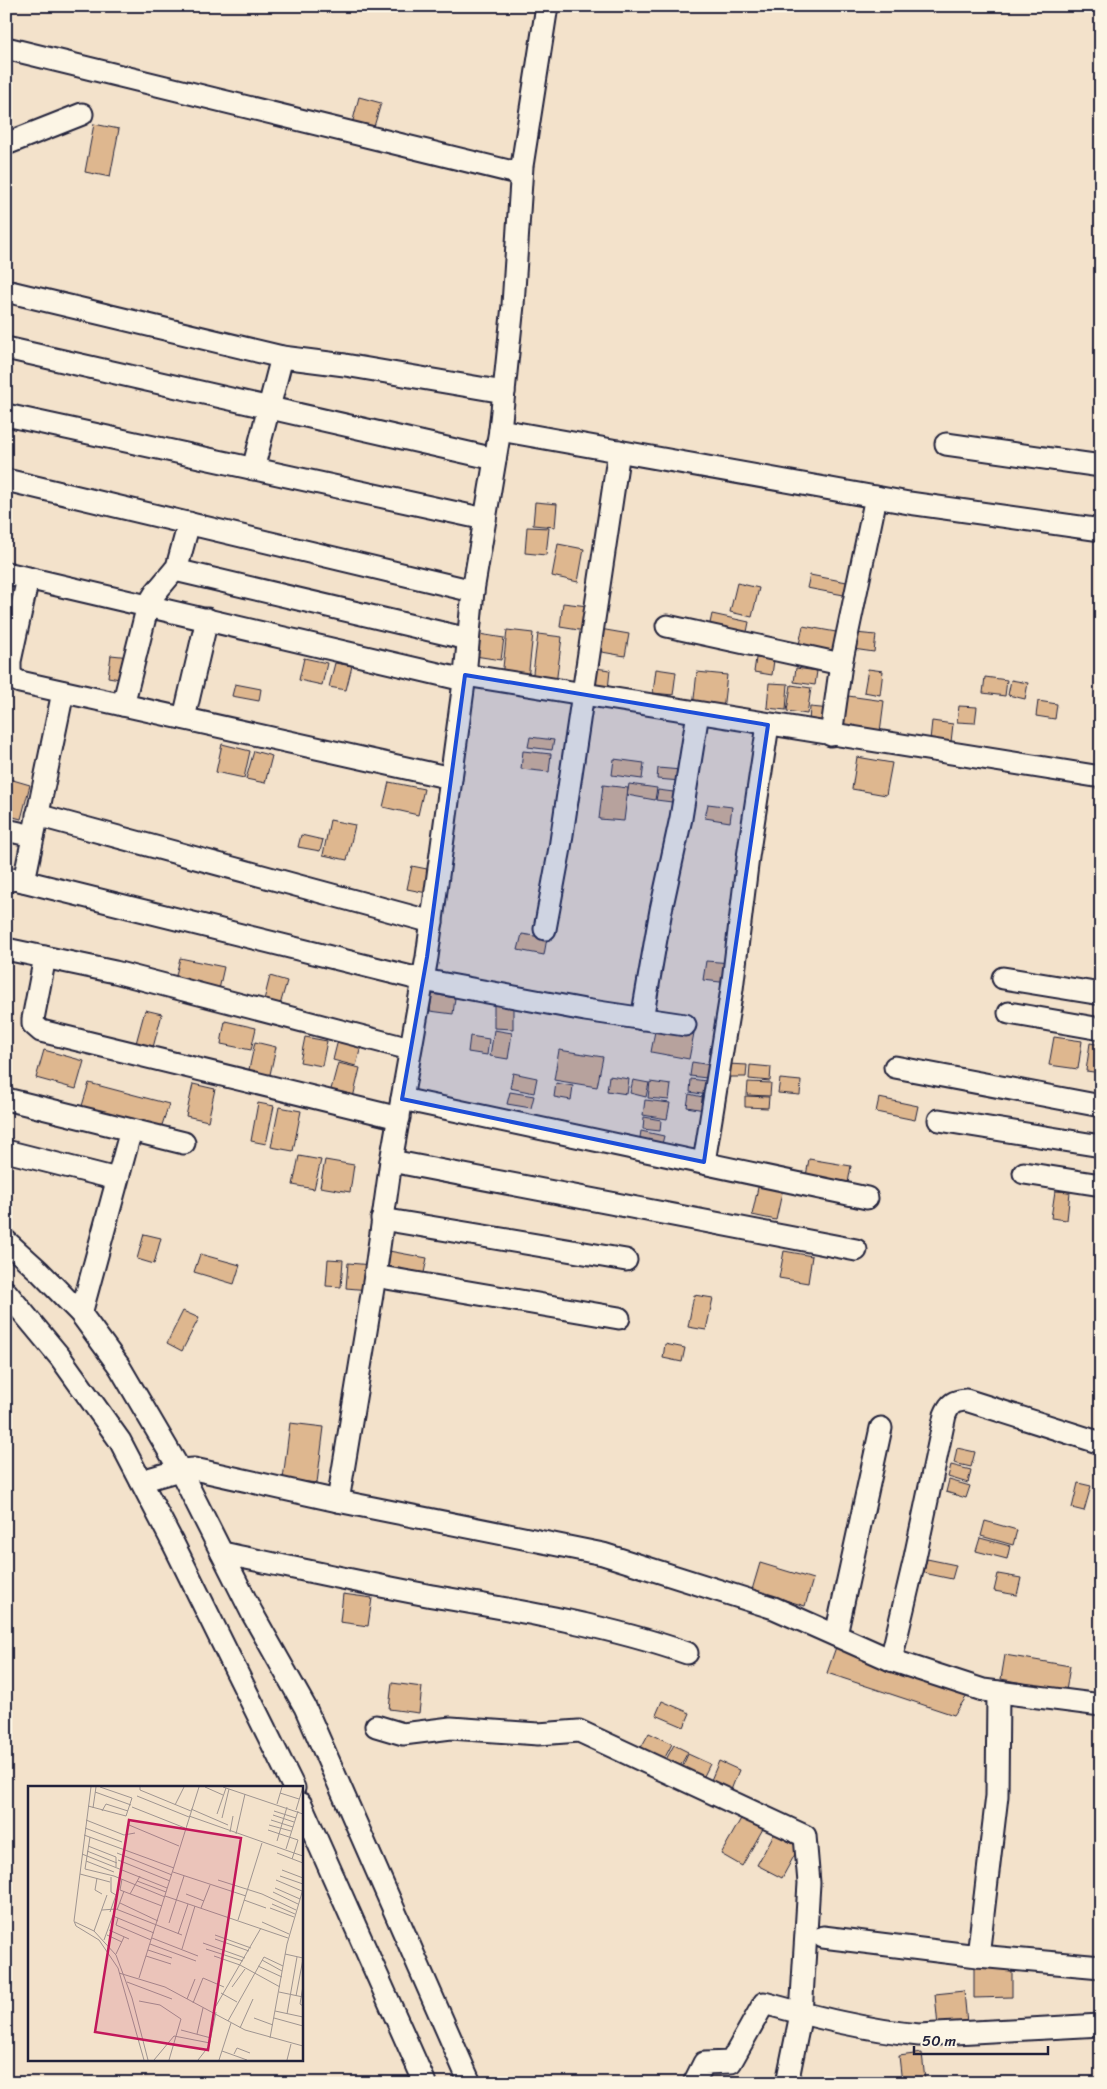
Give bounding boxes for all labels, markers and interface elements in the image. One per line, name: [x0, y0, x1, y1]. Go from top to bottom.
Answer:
inset map: [28, 1786, 302, 2062]
scale bar: [914, 2024, 1048, 2056]
text: 50 m: [922, 2028, 957, 2054]

